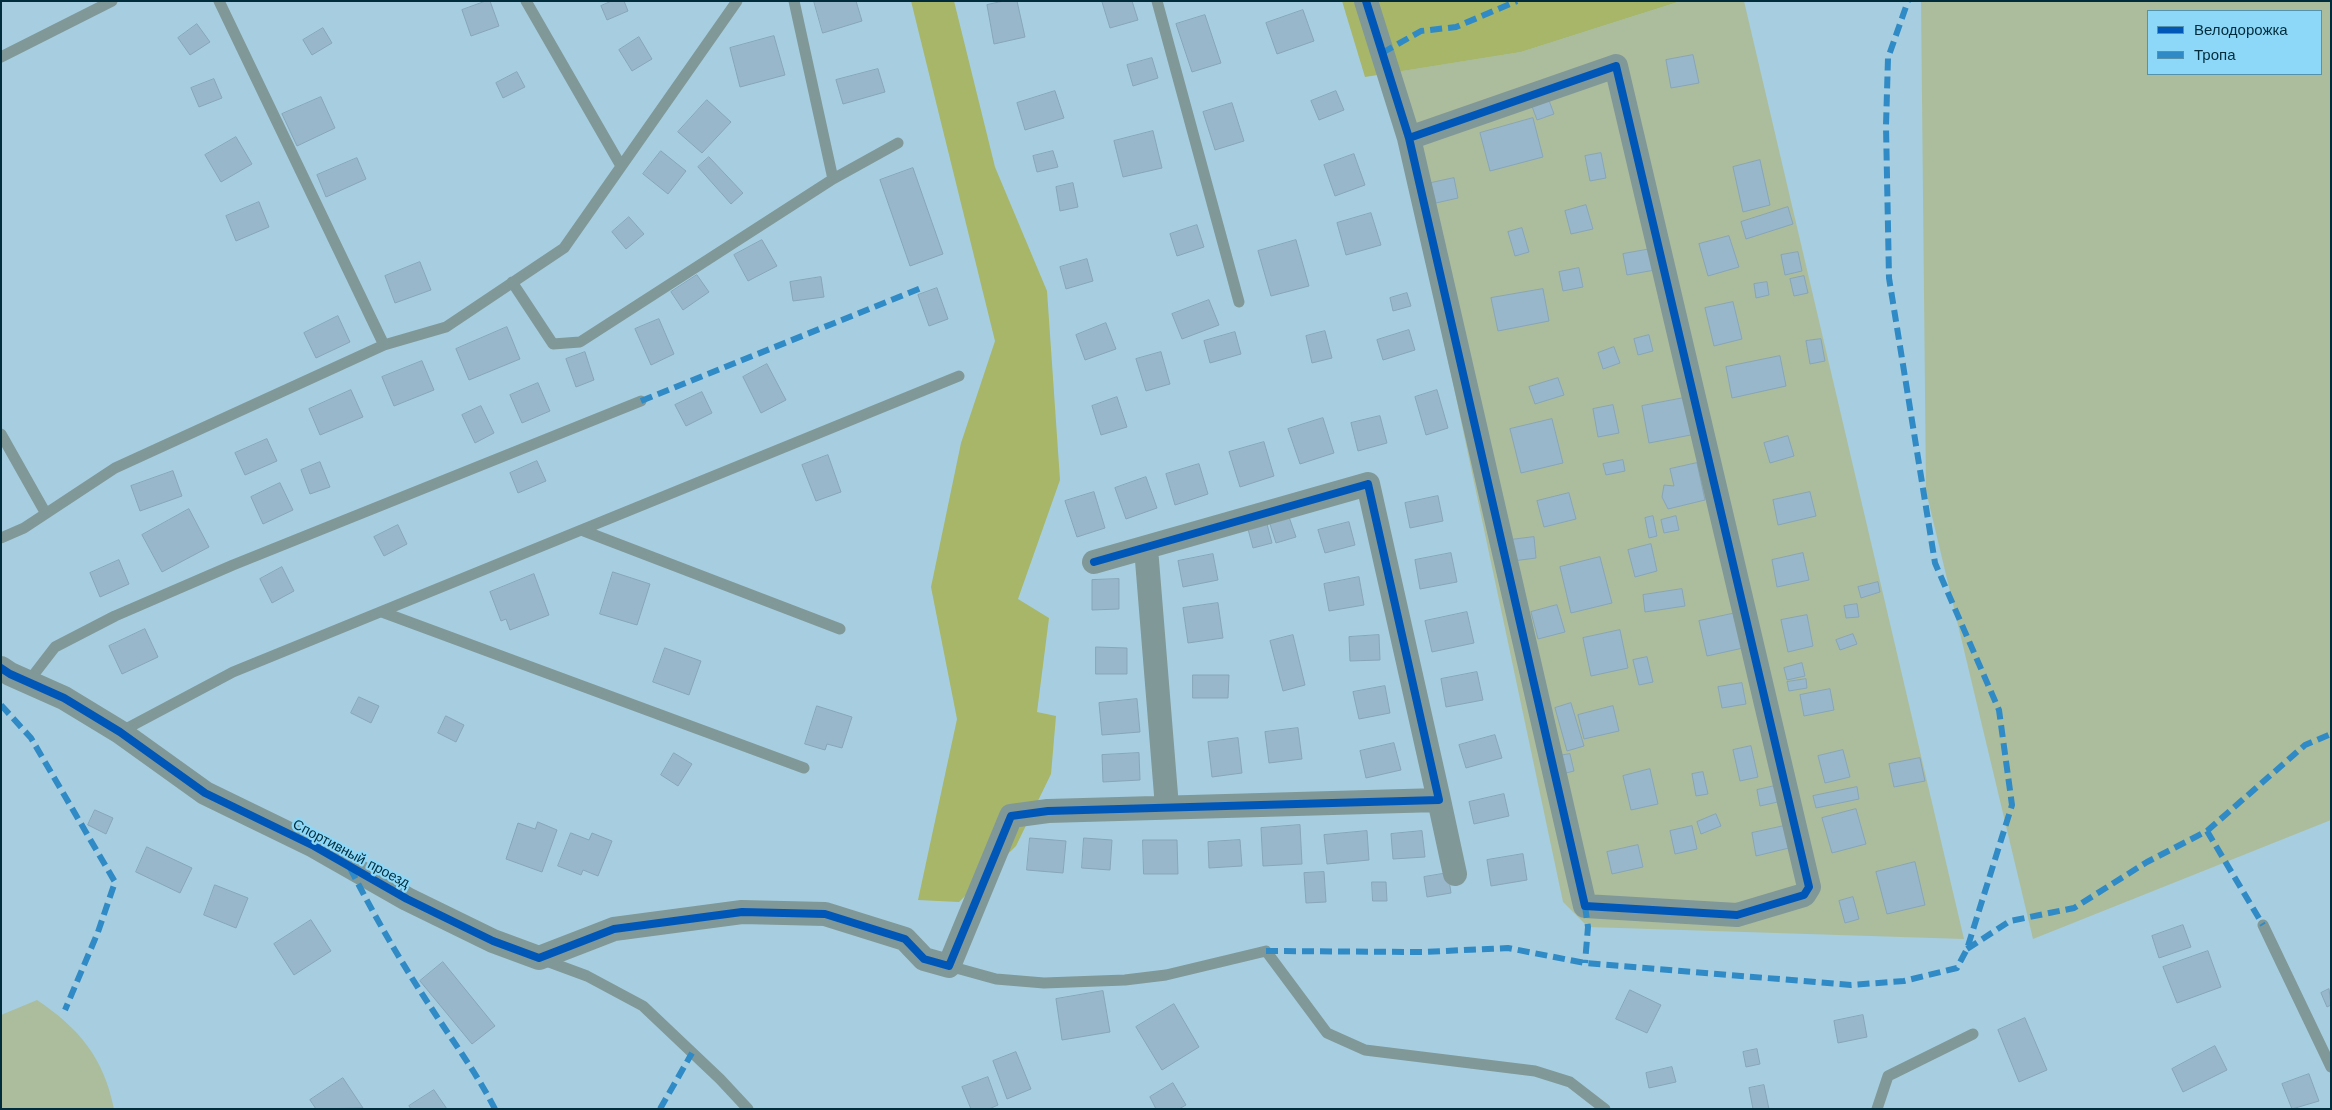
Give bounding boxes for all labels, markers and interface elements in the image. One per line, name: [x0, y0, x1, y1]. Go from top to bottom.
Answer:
legend: [2147, 10, 2322, 75]
text: Велодорожка: [2194, 21, 2288, 39]
text: Тропа: [2194, 46, 2235, 64]
street label: Спортивный проезд: [290, 816, 412, 892]

